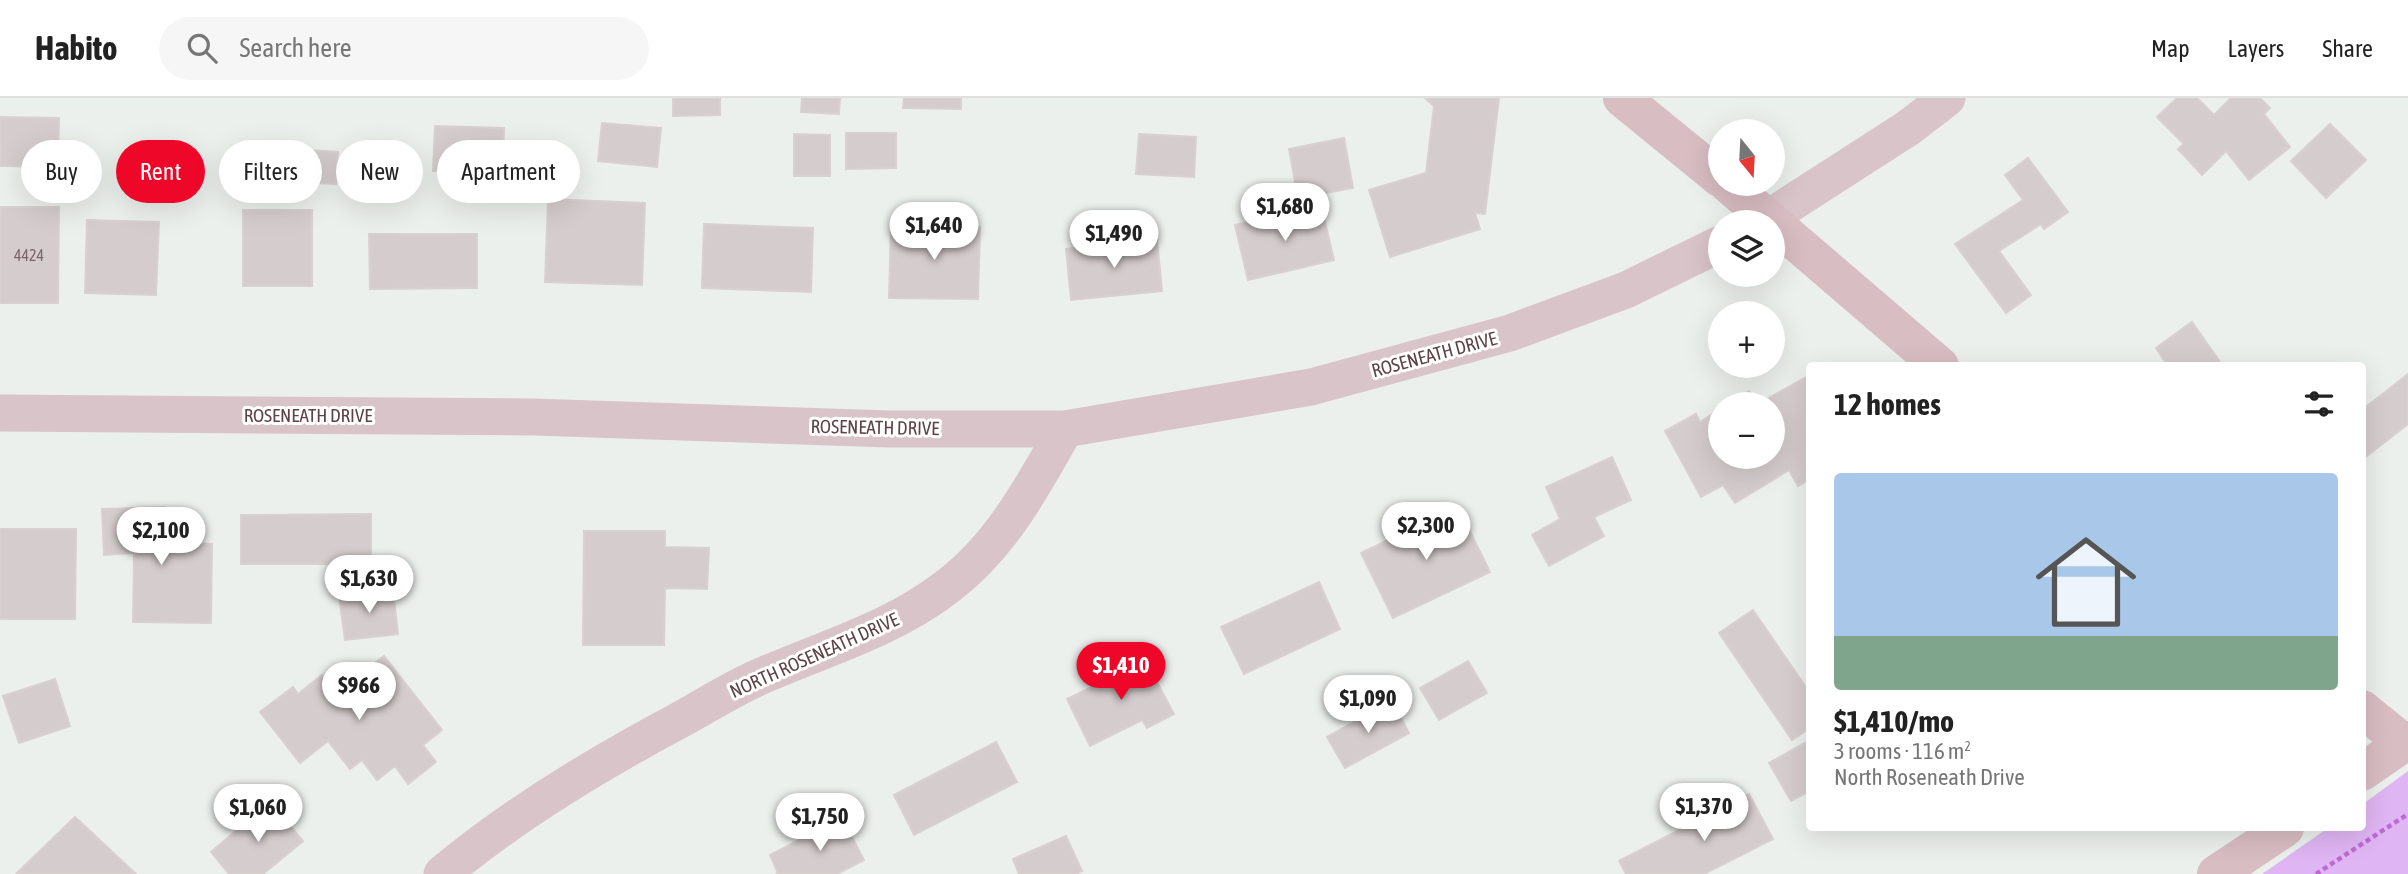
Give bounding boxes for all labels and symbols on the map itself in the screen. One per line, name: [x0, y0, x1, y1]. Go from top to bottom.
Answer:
north arrow: [1708, 119, 1785, 196]
pin: $1,680: [1228, 184, 1342, 243]
pin: $1,640: [877, 202, 991, 262]
pin: $1,490: [1057, 211, 1171, 270]
house number: 4424: [14, 246, 44, 264]
street label: ROSENEATH DRIVE: [1369, 327, 1499, 381]
street label: ROSENEATH DRIVE: [244, 404, 372, 426]
street label: ROSENEATH DRIVE: [810, 415, 940, 439]
pin: $2,300: [1369, 503, 1483, 562]
pin: $2,100: [104, 508, 218, 567]
pin: $1,630: [312, 556, 426, 615]
street label: NORTH ROSENEATH DRIVE: [726, 608, 902, 702]
pin: $1,410: [1064, 642, 1178, 702]
pin: $966: [318, 662, 400, 722]
pin: $1,090: [1311, 676, 1425, 735]
pin: $1,060: [201, 784, 315, 844]
pin: $1,370: [1647, 784, 1761, 843]
pin: $1,750: [763, 794, 877, 853]

